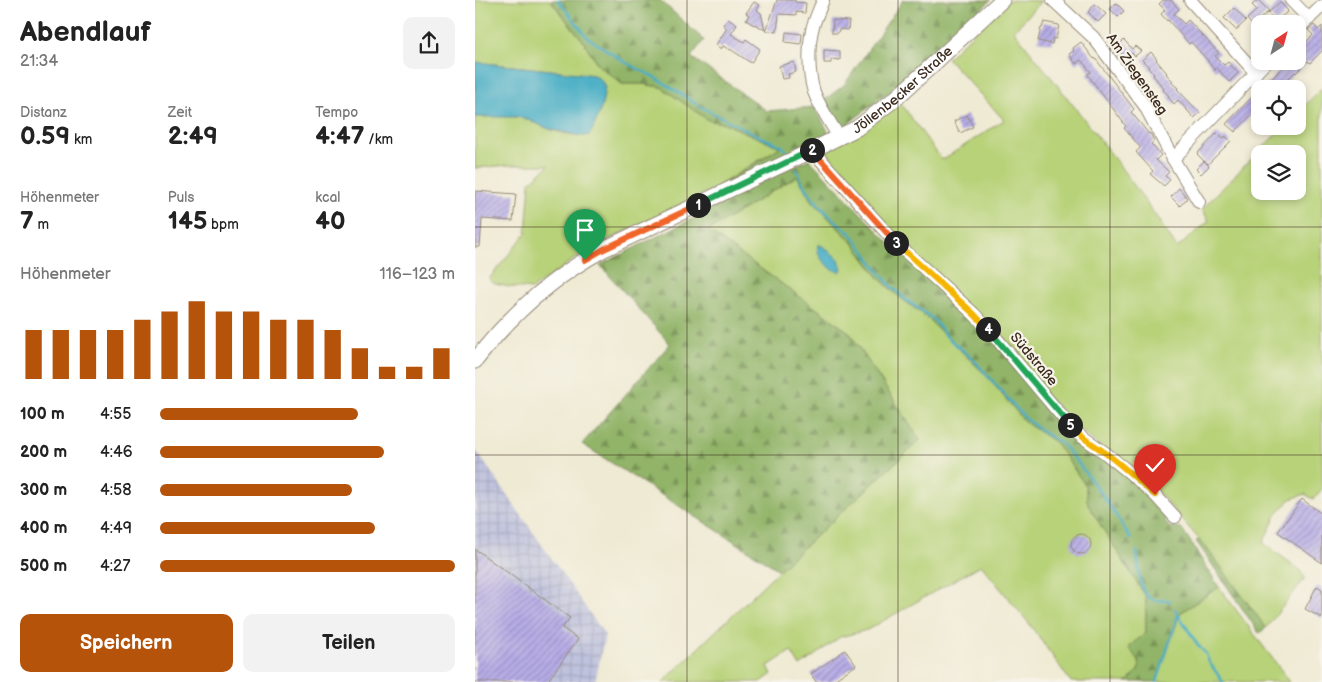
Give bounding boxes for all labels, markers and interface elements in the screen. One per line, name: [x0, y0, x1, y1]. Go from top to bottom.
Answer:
north arrow: [1251, 15, 1306, 70]
map controls: [1251, 15, 1306, 200]
text: Abendlauf: [20, 16, 151, 49]
button: share: [403, 17, 455, 69]
street label: Am Ziegensteg: [1103, 30, 1171, 118]
street label: Jöllenbecker Straße: [850, 42, 956, 137]
text: 21:34: [20, 52, 58, 71]
button: locate: [1251, 80, 1306, 135]
text: Distanz: [20, 104, 67, 121]
text: Zeit: [168, 104, 192, 121]
text: Tempo: [315, 104, 358, 121]
text: 0.59: [20, 121, 70, 152]
text: 2:49: [168, 121, 218, 152]
text: 4:47: [315, 121, 365, 152]
text: km: [70, 131, 92, 148]
text: /km: [365, 131, 393, 148]
pin: 2: [799, 138, 825, 162]
text: 2: [808, 142, 817, 159]
button: layers: [1251, 145, 1306, 200]
text: Höhenmeter: [20, 189, 99, 206]
text: Puls: [168, 189, 194, 206]
text: kcal: [315, 189, 340, 206]
pin: 1: [685, 192, 711, 218]
text: 1: [696, 197, 701, 214]
text: 7: [20, 206, 34, 237]
text: 145: [168, 206, 207, 237]
text: 40: [315, 206, 346, 237]
pin: [564, 209, 606, 260]
text: m: [34, 216, 49, 233]
text: bpm: [207, 216, 239, 233]
icon: arrive: [571, 216, 599, 244]
pin: 3: [883, 230, 909, 256]
text: 3: [892, 235, 901, 252]
text: Höhenmeter: [20, 265, 110, 284]
text: 116–123 m: [380, 265, 455, 284]
pin: 4: [975, 316, 1001, 342]
text: 4: [984, 321, 993, 338]
street label: Südstraße: [1007, 329, 1061, 389]
text: 100 m: [20, 405, 65, 424]
text: 4:55: [100, 405, 131, 424]
pin: 5: [1057, 412, 1083, 438]
text: 5: [1066, 417, 1075, 434]
text: 200 m: [20, 443, 67, 462]
text: 4:46: [100, 443, 133, 462]
pin: [1134, 444, 1176, 495]
icon: check: [1141, 451, 1169, 479]
text: 300 m: [20, 481, 67, 500]
text: 4:58: [100, 481, 132, 500]
text: 400 m: [20, 519, 67, 538]
text: 4:49: [100, 519, 132, 538]
text: 500 m: [20, 557, 67, 576]
text: 4:27: [100, 557, 130, 576]
button: Speichern: [20, 614, 233, 672]
button: Teilen: [243, 614, 455, 672]

